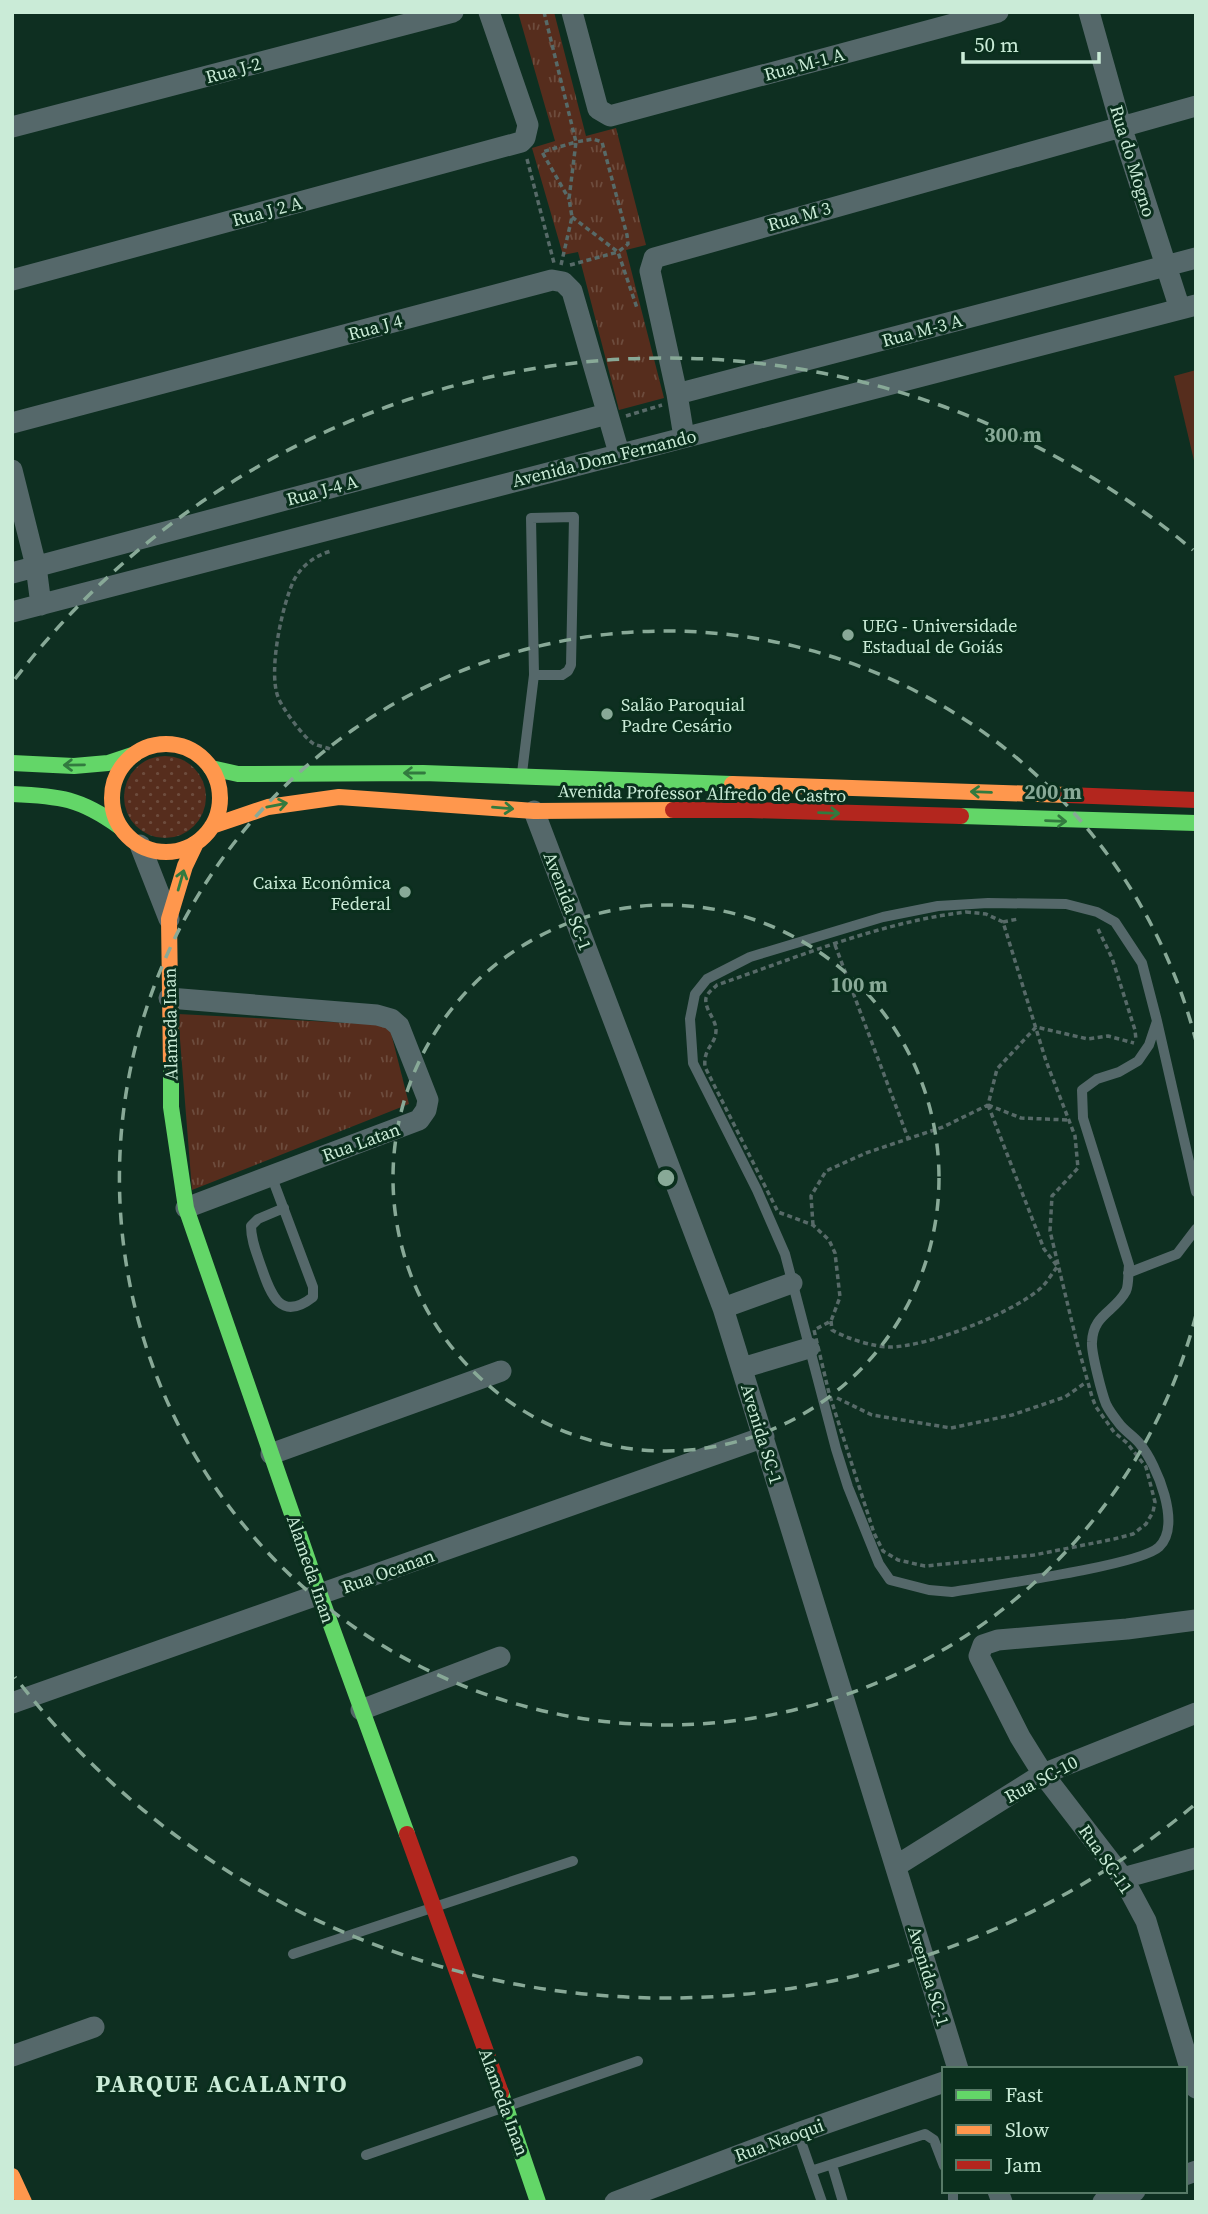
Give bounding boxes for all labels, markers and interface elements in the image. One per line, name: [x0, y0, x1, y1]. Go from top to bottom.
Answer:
scale bar: [963, 21, 1100, 65]
text: 50 m: [974, 30, 1019, 59]
street label: Rua M-1 A: [761, 41, 847, 87]
street label: Rua J-2: [202, 51, 264, 89]
street label: Rua do Mogno: [1104, 102, 1162, 220]
street label: Rua J 2 A: [229, 190, 305, 232]
street label: Rua M 3: [764, 195, 834, 237]
street label: Rua M-3 A: [879, 307, 965, 353]
street label: Rua J 4: [345, 308, 405, 346]
text: 300 m: [984, 420, 1042, 449]
street label: Avenida Dom Fernando: [509, 423, 699, 493]
street label: Rua J-4 A: [284, 469, 360, 511]
place label: UEG - Universidade Estadual de Goiás: [862, 613, 1018, 659]
marker: UEG - Universidade Estadual de Goiás: [840, 627, 856, 643]
place label: Salão Paroquial Padre Cesário: [621, 692, 745, 738]
marker: Salão Paroquial Padre Cesário: [599, 706, 615, 722]
one-way arrow: [63, 758, 86, 772]
one-way arrow: [403, 766, 426, 780]
text: 200 m: [1024, 777, 1082, 806]
street label: Avenida Professor Alfredo de Castro: [558, 778, 847, 808]
one-way arrow: [969, 786, 992, 799]
one-way arrow: [265, 798, 288, 812]
one-way arrow: [491, 802, 514, 815]
one-way arrow: [817, 806, 840, 819]
one-way arrow: [1044, 814, 1067, 827]
street label: Avenida SC-1: [538, 848, 598, 954]
one-way arrow: [175, 869, 188, 891]
place label: Caixa Econômica Federal: [253, 870, 392, 916]
marker: Caixa Econômica Federal: [397, 884, 413, 900]
street label: Alameda Inan: [157, 967, 183, 1080]
text: 100 m: [830, 970, 888, 999]
street label: Rua Latan: [319, 1116, 403, 1168]
centre of rings: [654, 1166, 678, 1190]
street label: Avenida SC-1: [735, 1381, 789, 1487]
street label: Alameda Inan: [281, 1512, 341, 1626]
street label: Rua Ocanan: [338, 1543, 438, 1599]
street label: Rua SC-10: [1000, 1749, 1082, 1809]
street label: Rua SC-11: [1073, 1819, 1139, 1899]
street label: Avenida SC-1: [902, 1923, 956, 2029]
street label: Alameda Inan: [473, 2045, 535, 2159]
district label: PARQUE ACALANTO: [95, 2067, 349, 2100]
legend: [942, 2067, 1187, 2193]
text: Fast: [1005, 2080, 1043, 2109]
street label: Rua Naoqui: [731, 2112, 827, 2168]
text: Slow: [1005, 2115, 1049, 2144]
text: Jam: [1004, 2150, 1042, 2179]

